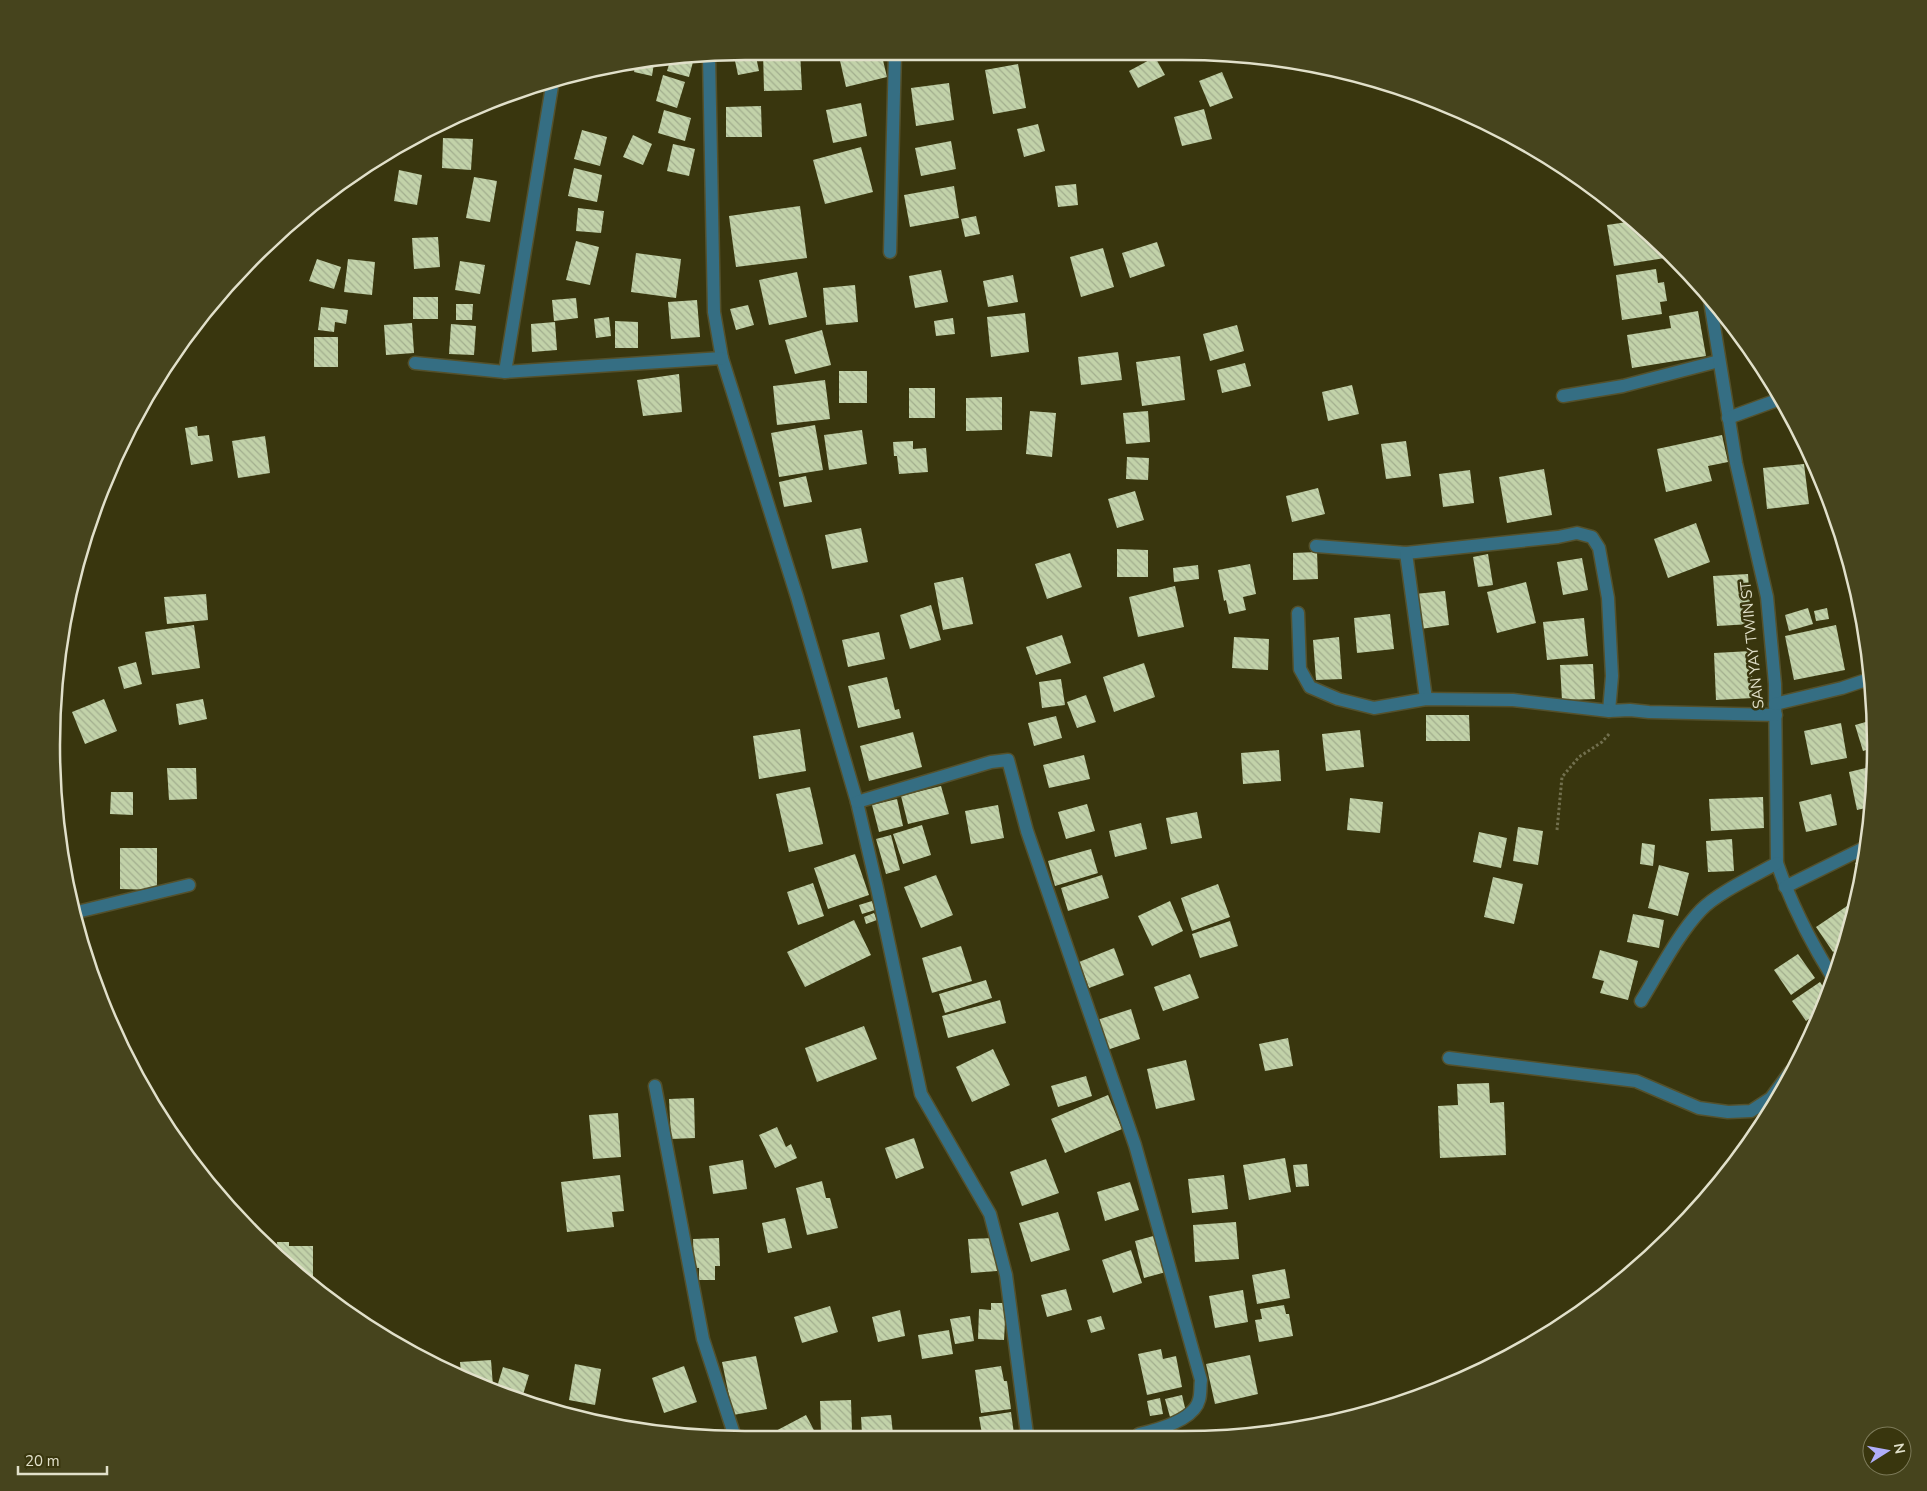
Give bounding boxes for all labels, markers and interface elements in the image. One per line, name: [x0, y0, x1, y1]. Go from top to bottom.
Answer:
street label: SAN YAY TWIN ST: [1735, 580, 1769, 710]
north arrow: [1862, 1426, 1912, 1476]
text: N: [1889, 1442, 1910, 1456]
scale bar: [18, 1444, 106, 1476]
text: 20 m: [25, 1451, 60, 1471]

